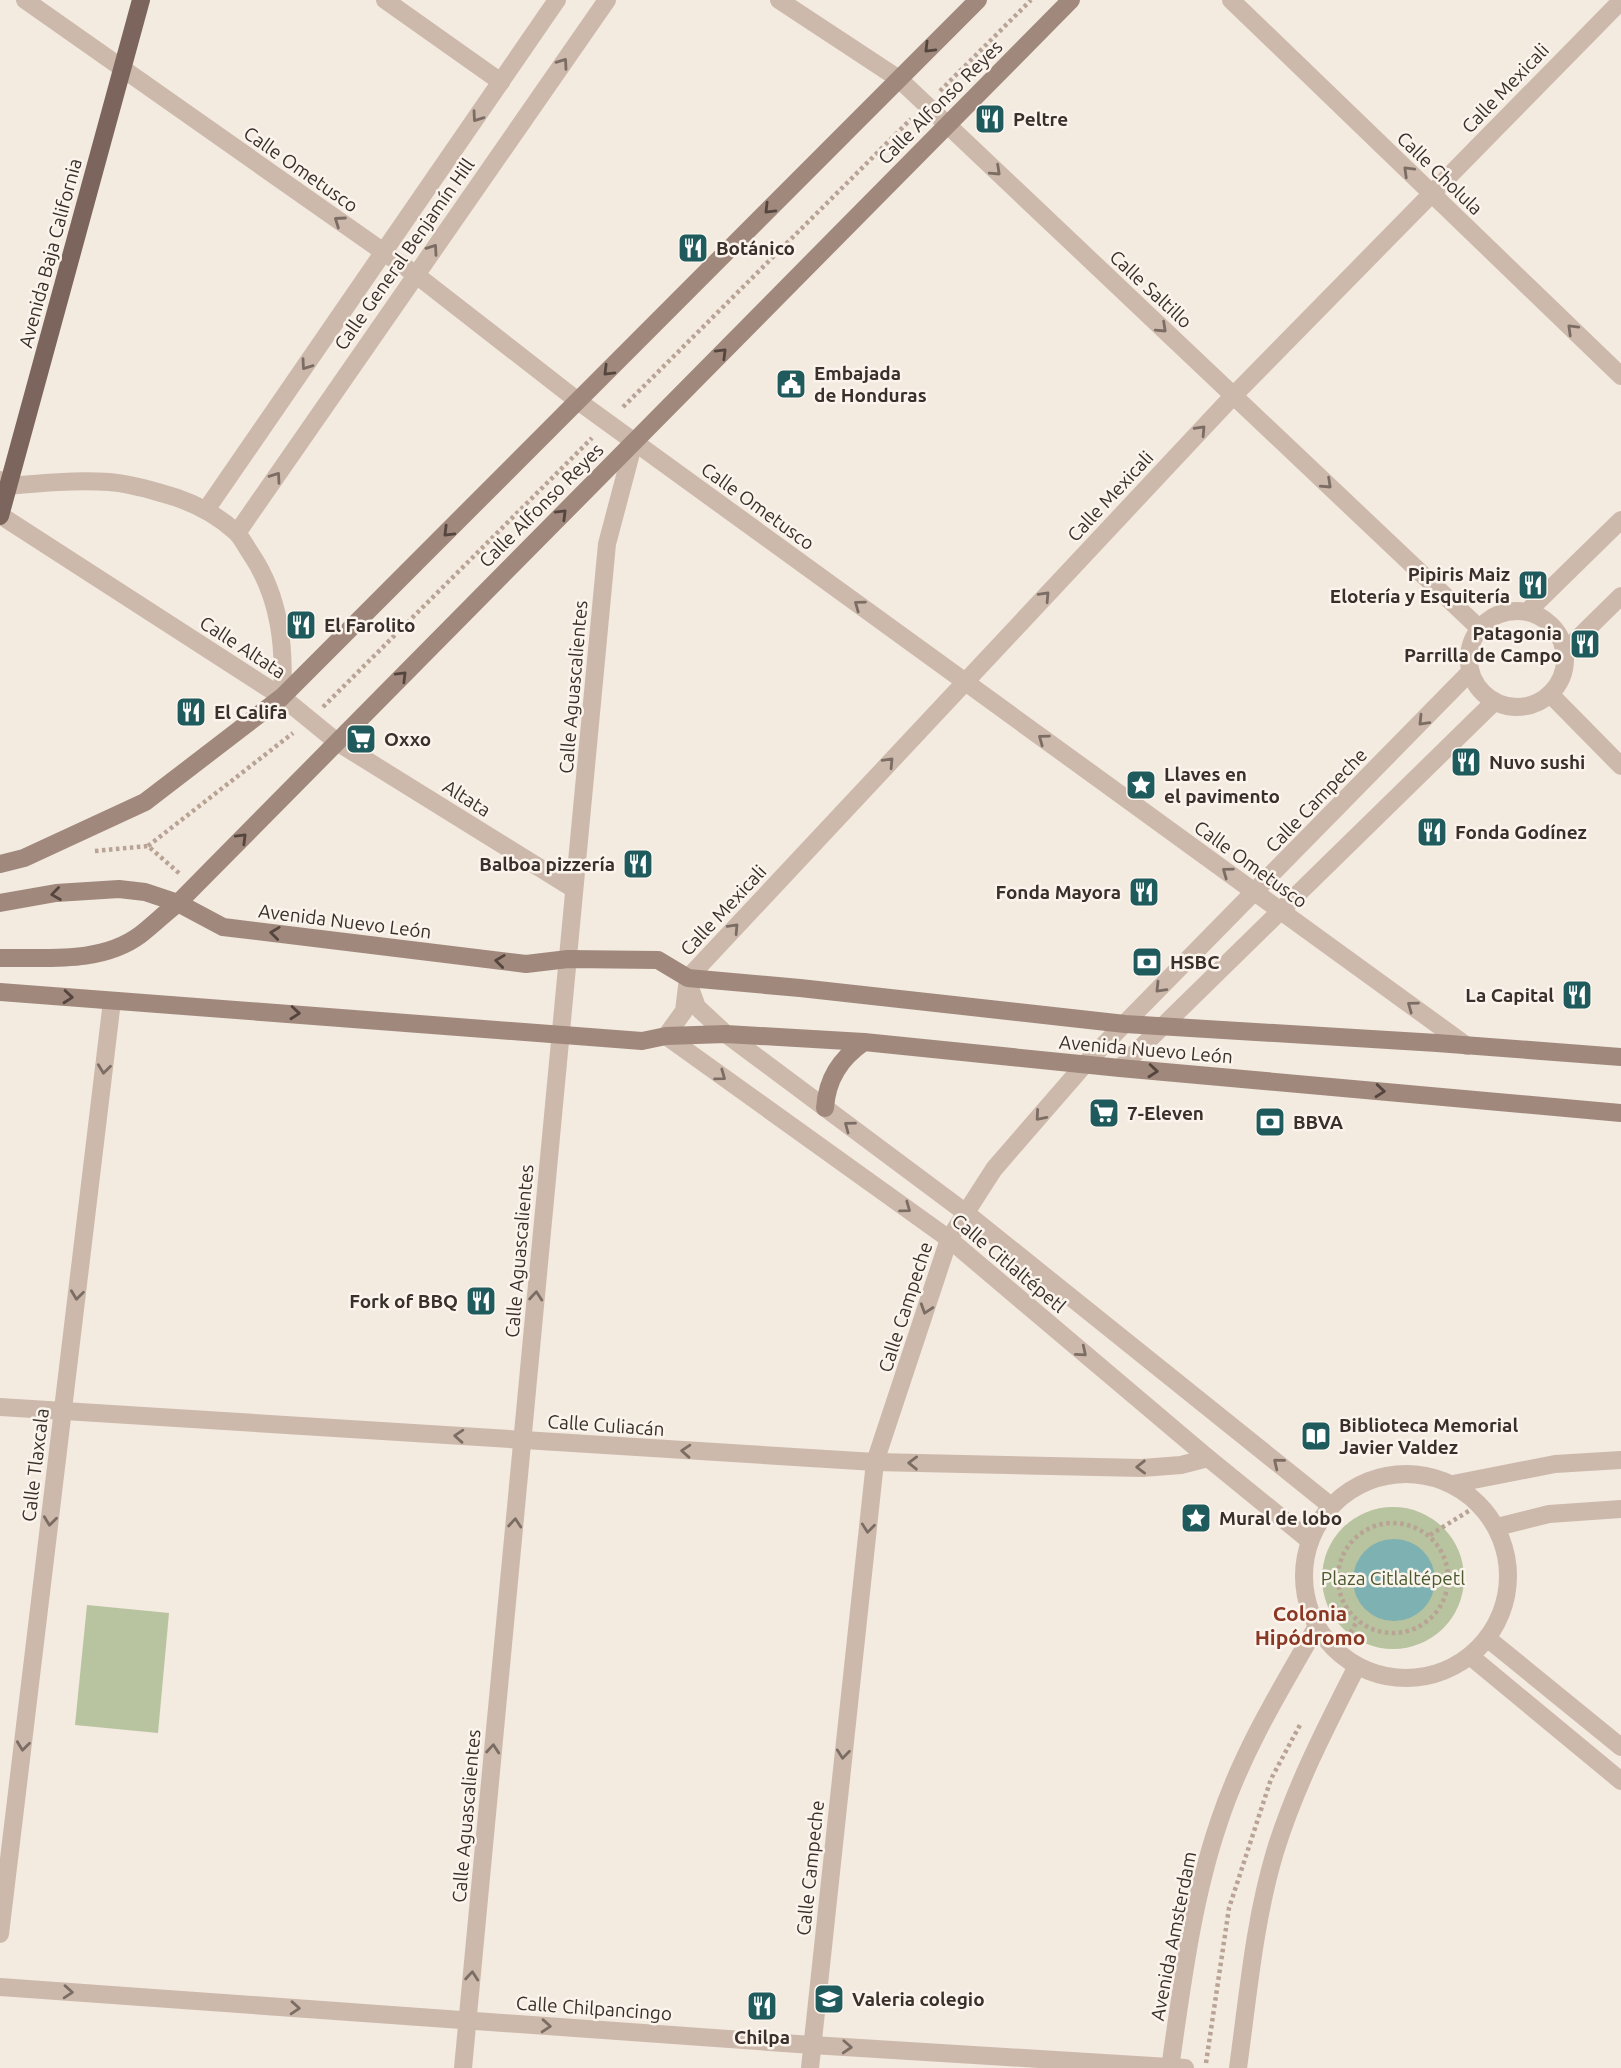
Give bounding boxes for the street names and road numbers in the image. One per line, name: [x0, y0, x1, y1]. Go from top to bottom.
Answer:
street label: Calle Alfonso Reyes: [873, 35, 1007, 169]
street label: Calle Mexicali: [1457, 39, 1553, 137]
street label: Calle Ometusco: [240, 121, 362, 217]
street label: Calle Cholula: [1393, 127, 1487, 219]
street label: Calle General Benjamín Hill: [329, 154, 479, 354]
street label: Avenida Baja California: [14, 156, 86, 350]
street label: Calle Saltillo: [1105, 245, 1197, 333]
street label: Calle Alfonso Reyes: [474, 438, 608, 572]
street label: Calle Mexicali: [1063, 446, 1157, 546]
street label: Calle Ometusco: [697, 458, 819, 554]
street label: Calle Aguascalientes: [554, 599, 592, 775]
street label: Calle Altata: [196, 611, 290, 683]
street label: Calle Campeche: [1261, 743, 1371, 857]
street label: Altata: [439, 775, 495, 821]
street label: Calle Ometusco: [1190, 816, 1312, 912]
street label: Calle Mexicali: [676, 860, 770, 960]
street label: Avenida Nuevo León: [257, 899, 433, 943]
street label: Avenida Nuevo León: [1058, 1030, 1234, 1068]
street label: Calle Aguascalientes: [500, 1163, 538, 1339]
street label: Calle Citlaltépetl: [948, 1209, 1070, 1317]
street label: Calle Campeche: [874, 1239, 936, 1375]
street label: Calle Tlaxcala: [17, 1407, 53, 1523]
street label: Calle Culiacán: [547, 1410, 665, 1440]
street label: Calle Aguascalientes: [447, 1728, 485, 1904]
street label: Calle Campeche: [792, 1799, 828, 1937]
street label: Avenida Amsterdam: [1146, 1850, 1200, 2022]
street label: Calle Chilpancingo: [515, 1992, 673, 2024]

